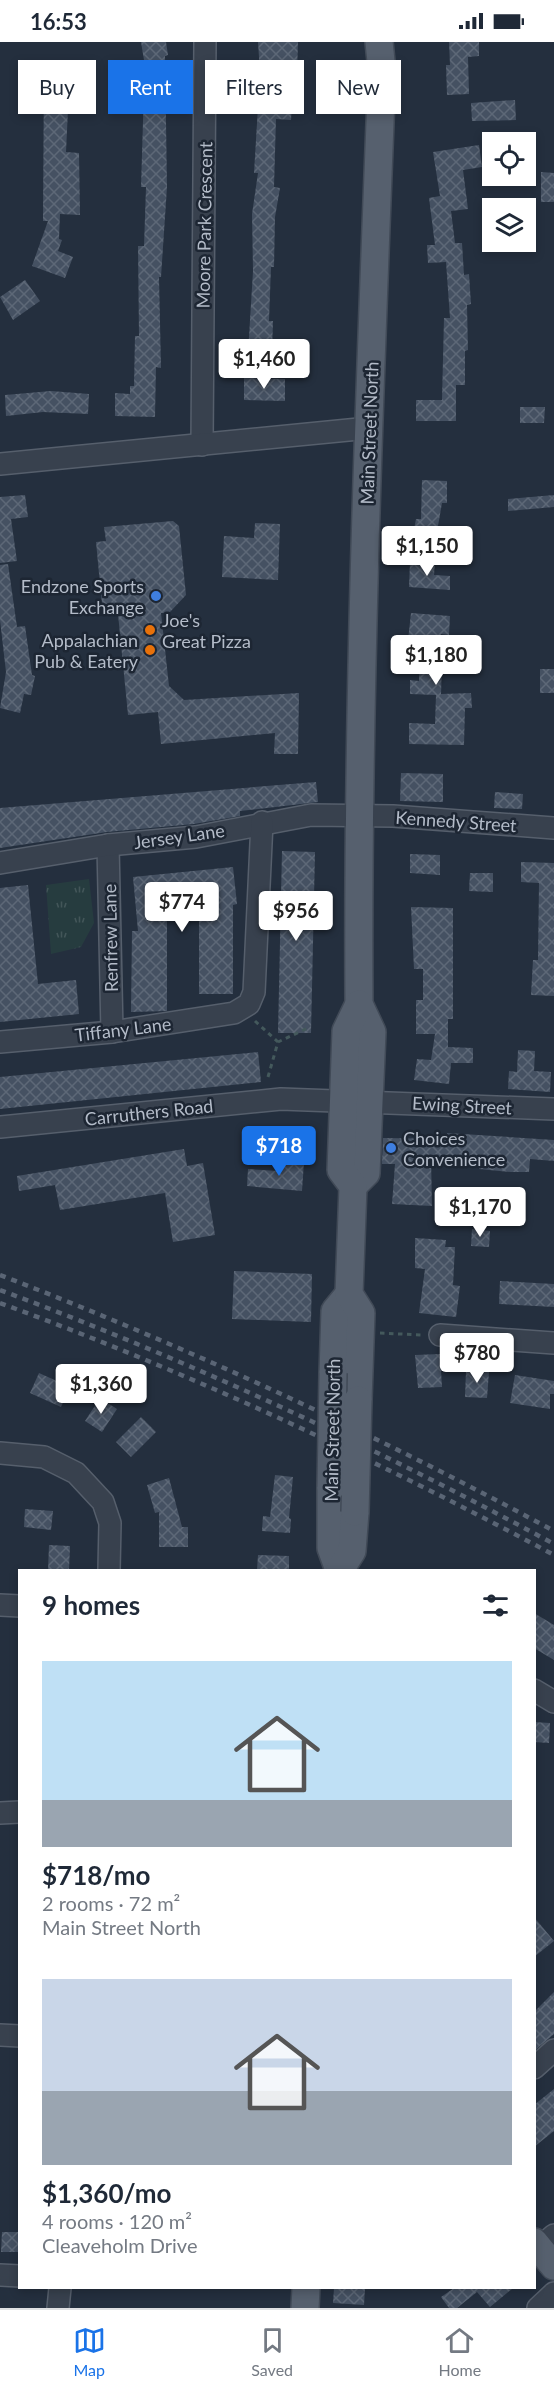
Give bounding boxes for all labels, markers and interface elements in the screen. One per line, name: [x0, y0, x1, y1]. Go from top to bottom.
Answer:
text: 16:53: [30, 8, 87, 35]
chip: Buy: [18, 60, 96, 114]
chip: Rent: [108, 60, 193, 114]
chip: Filters: [205, 60, 304, 114]
chip: New: [316, 60, 401, 114]
map controls: [482, 132, 536, 252]
button: locate: [482, 132, 536, 186]
street label: Moore Park Crescent: [192, 141, 216, 309]
button: layers: [482, 198, 536, 252]
pin: $1,460: [215, 339, 313, 390]
text: $1,460: [233, 346, 295, 370]
street label: Main Street North: [356, 361, 382, 505]
pin: $1,150: [378, 526, 476, 577]
text: $1,150: [396, 533, 458, 557]
place label: Endzone Sports Exchange: [21, 575, 144, 618]
marker: Endzone Sports Exchange: [149, 589, 163, 603]
place label: Joe's Great Pizza: [162, 609, 251, 652]
marker: Joe's Great Pizza: [143, 623, 157, 637]
place label: Appalachian Pub & Eatery: [34, 629, 139, 672]
pin: $1,180: [387, 635, 485, 686]
text: $1,180: [405, 642, 467, 666]
marker: Appalachian Pub & Eatery: [143, 643, 157, 657]
street label: Kennedy Street: [395, 806, 518, 836]
street label: Jersey Lane: [132, 819, 226, 853]
pin: $774: [146, 882, 218, 933]
street label: Renfrew Lane: [98, 884, 122, 992]
text: $774: [159, 889, 205, 913]
pin: $956: [260, 891, 332, 942]
text: $956: [273, 898, 319, 922]
street label: Tiffany Lane: [74, 1012, 172, 1046]
street label: Ewing Street: [412, 1091, 513, 1119]
street label: Carruthers Road: [84, 1094, 214, 1130]
pin: $718: [243, 1126, 315, 1177]
place label: Choices Convenience: [403, 1127, 505, 1170]
text: $718: [256, 1133, 302, 1157]
marker: Choices Convenience: [384, 1141, 398, 1155]
pin: $1,170: [431, 1187, 529, 1238]
text: $1,170: [449, 1194, 511, 1218]
pin: $780: [441, 1333, 513, 1384]
text: $780: [454, 1340, 500, 1364]
street label: Main Street North: [320, 1358, 344, 1502]
pin: $1,360: [52, 1364, 150, 1415]
text: $1,360: [70, 1371, 132, 1395]
text: 9 homes: [42, 1589, 140, 1621]
icon: filters: [479, 1589, 512, 1622]
icon: home: [223, 1700, 331, 1808]
text: $718/mo: [42, 1859, 150, 1891]
text: 2 rooms · 72 m²: [42, 1891, 180, 1915]
text: Main Street North: [42, 1915, 201, 1939]
icon: home: [223, 2018, 331, 2126]
text: $1,360/mo: [42, 2177, 172, 2209]
text: 4 rooms · 120 m²: [42, 2209, 192, 2233]
text: Cleaveholm Drive: [42, 2233, 197, 2257]
tab: Map: [73, 2324, 106, 2379]
tab: Saved: [251, 2324, 293, 2379]
tab: Home: [439, 2324, 481, 2379]

